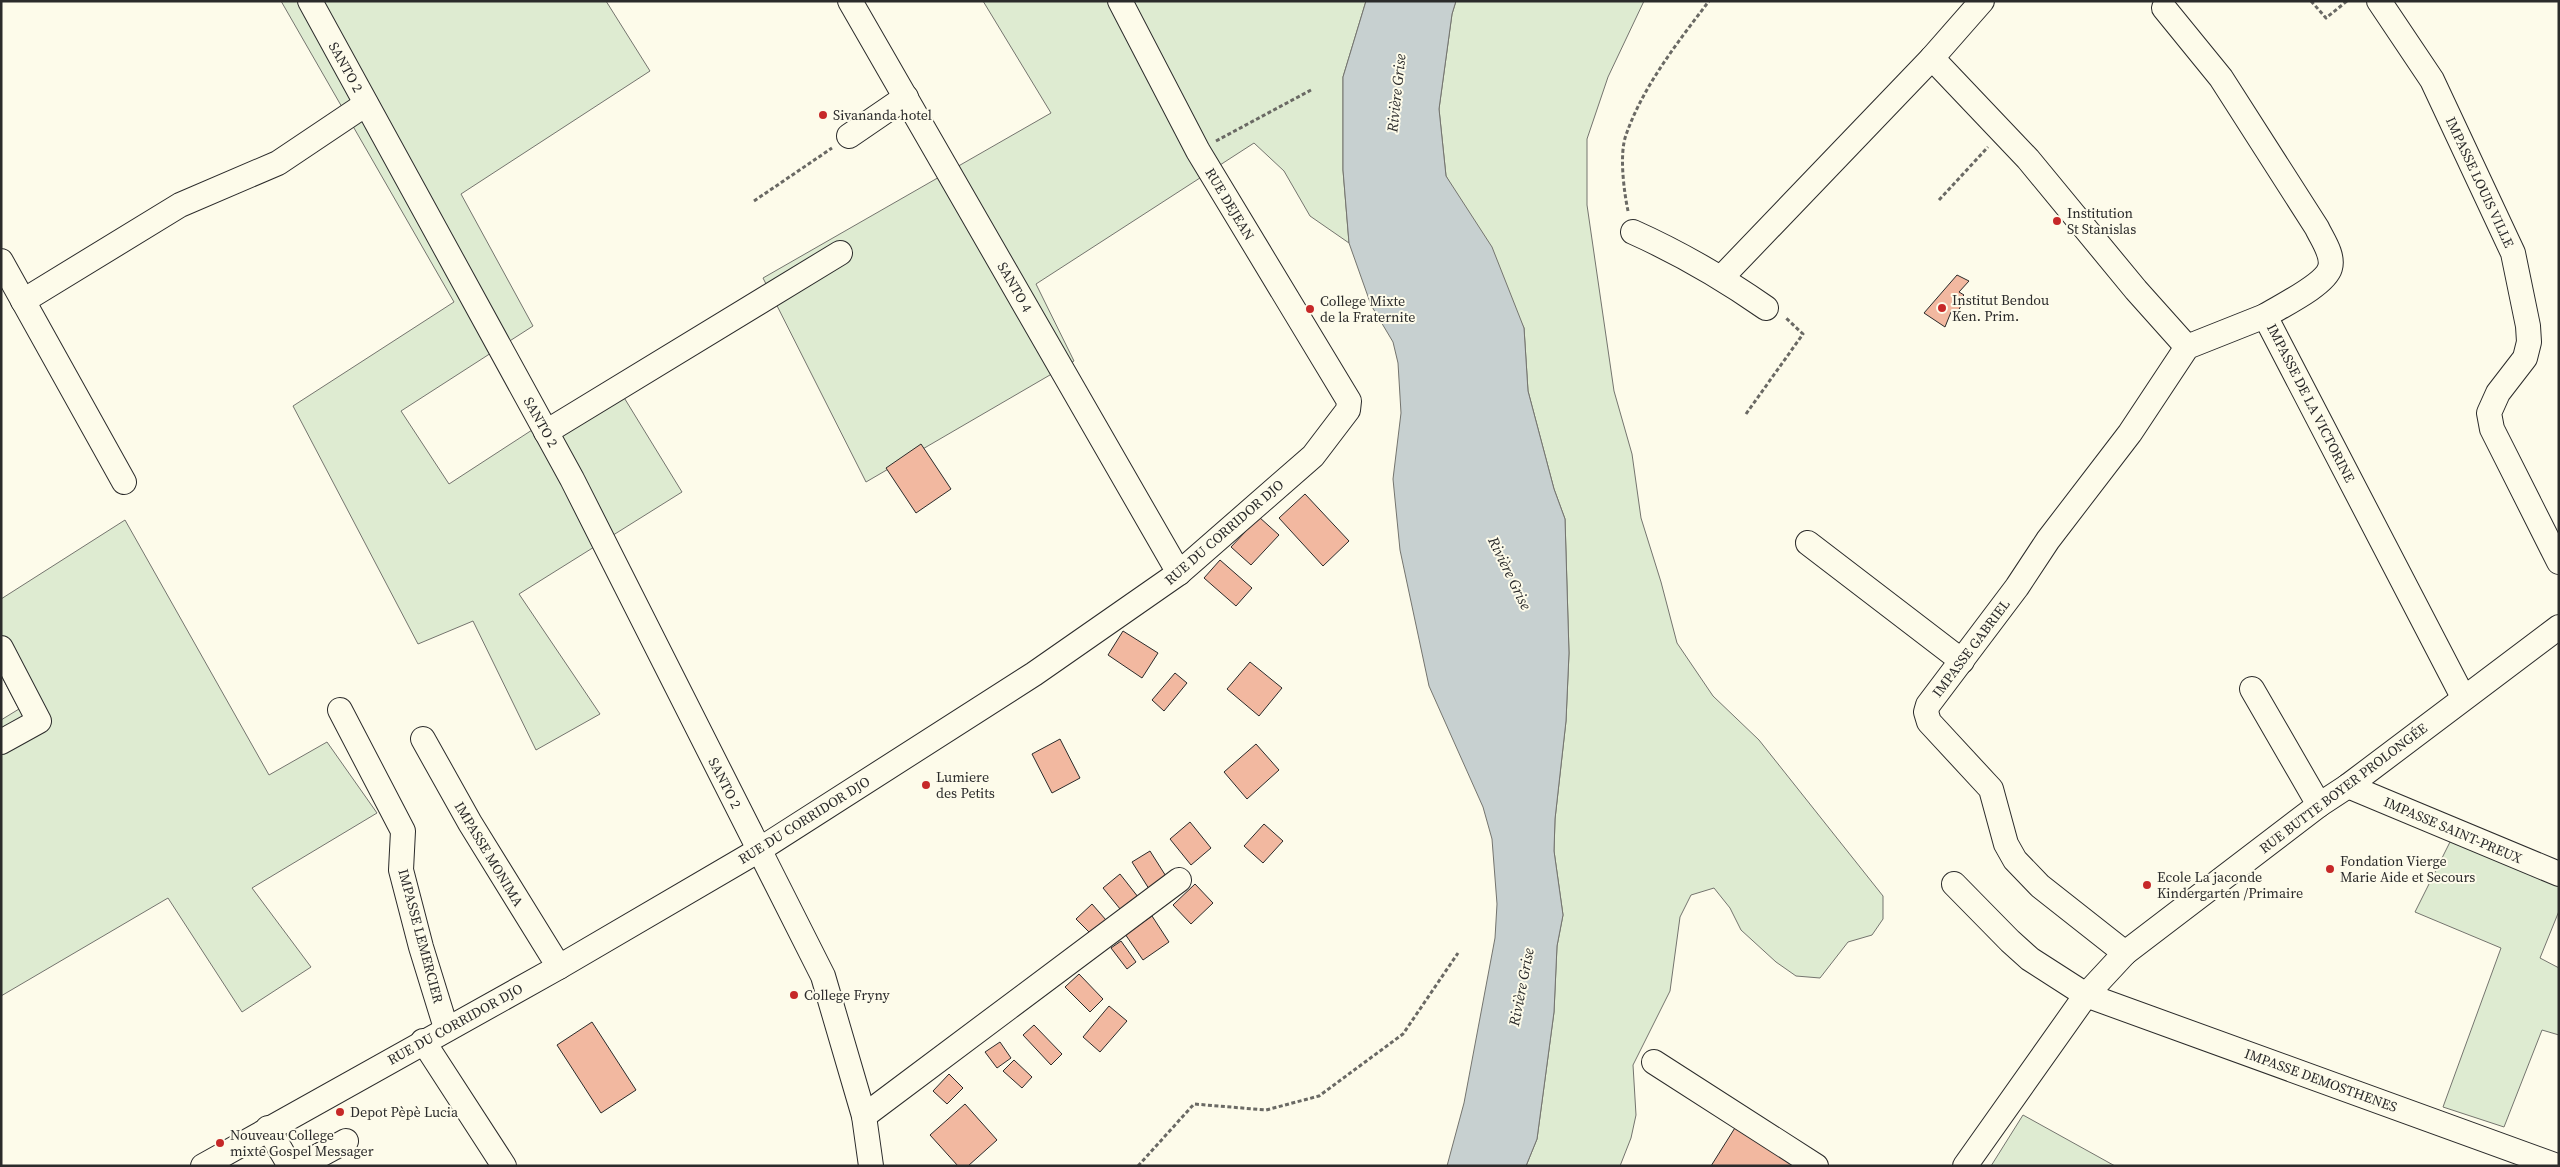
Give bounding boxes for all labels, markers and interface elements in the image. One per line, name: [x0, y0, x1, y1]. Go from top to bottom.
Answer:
street label: SANTO 2: [324, 38, 368, 96]
water label: Rivière Grise: [1381, 53, 1411, 134]
place label: Sivananda hotel: [833, 105, 932, 125]
marker: Sivananda hotel: [817, 109, 829, 121]
street label: IMPASSE LOUIS VILLE: [2441, 113, 2519, 251]
street label: RUE DEJEAN: [1200, 164, 1260, 244]
place label: Institution St Stanislas: [2067, 203, 2136, 239]
marker: Institution St Stanislas: [2051, 215, 2063, 227]
street label: SANTO 4: [993, 258, 1037, 316]
place label: Institut Bendou Ken. Prim.: [1952, 290, 2049, 326]
place label: College Mixte de la Fraternite: [1320, 291, 1415, 327]
marker: Institut Bendou Ken. Prim.: [1936, 302, 1948, 314]
marker: College Mixte de la Fraternite: [1304, 303, 1316, 315]
street label: IMPASSE DE LA VICTORINE: [2262, 320, 2360, 486]
street label: SANTO 2: [519, 393, 563, 451]
street label: RUE DU CORRIDOR DJO: [1160, 475, 1288, 589]
water label: Rivière Grise: [1483, 532, 1537, 613]
street label: IMPASSE GABRIEL: [1927, 595, 2015, 701]
street label: RUE BUTTE BOYER PROLONGÉE: [2255, 718, 2431, 858]
street label: SANTO 2: [704, 754, 746, 812]
place label: Lumiere des Petits: [936, 767, 995, 803]
street label: RUE DU CORRIDOR DJO: [734, 771, 874, 869]
marker: Lumiere des Petits: [920, 779, 932, 791]
street label: IMPASSE SAINT-PREUX: [2381, 792, 2525, 868]
street label: IMPASSE MONIMA: [450, 798, 529, 911]
place label: Fondation Vierge Marie Aide et Secours: [2340, 851, 2475, 887]
marker: Fondation Vierge Marie Aide et Secours: [2324, 863, 2336, 875]
street label: IMPASSE LEMERCIER: [393, 867, 449, 1005]
place label: Ecole La jaconde Kindergarten /Primaire: [2157, 867, 2303, 903]
marker: Ecole La jaconde Kindergarten /Primaire: [2141, 879, 2153, 891]
water label: Rivière Grise: [1503, 946, 1539, 1029]
street label: RUE DU CORRIDOR DJO: [384, 978, 526, 1070]
place label: College Fryny: [804, 985, 890, 1005]
marker: College Fryny: [788, 989, 800, 1001]
street label: IMPASSE DEMOSTHENES: [2242, 1043, 2400, 1117]
place label: Depot Pèpè Lucia: [350, 1102, 459, 1122]
marker: Depot Pèpè Lucia: [334, 1106, 346, 1118]
place label: Nouveau College mixte Gospel Messager: [230, 1125, 374, 1161]
marker: Nouveau College mixte Gospel Messager: [214, 1137, 226, 1149]

